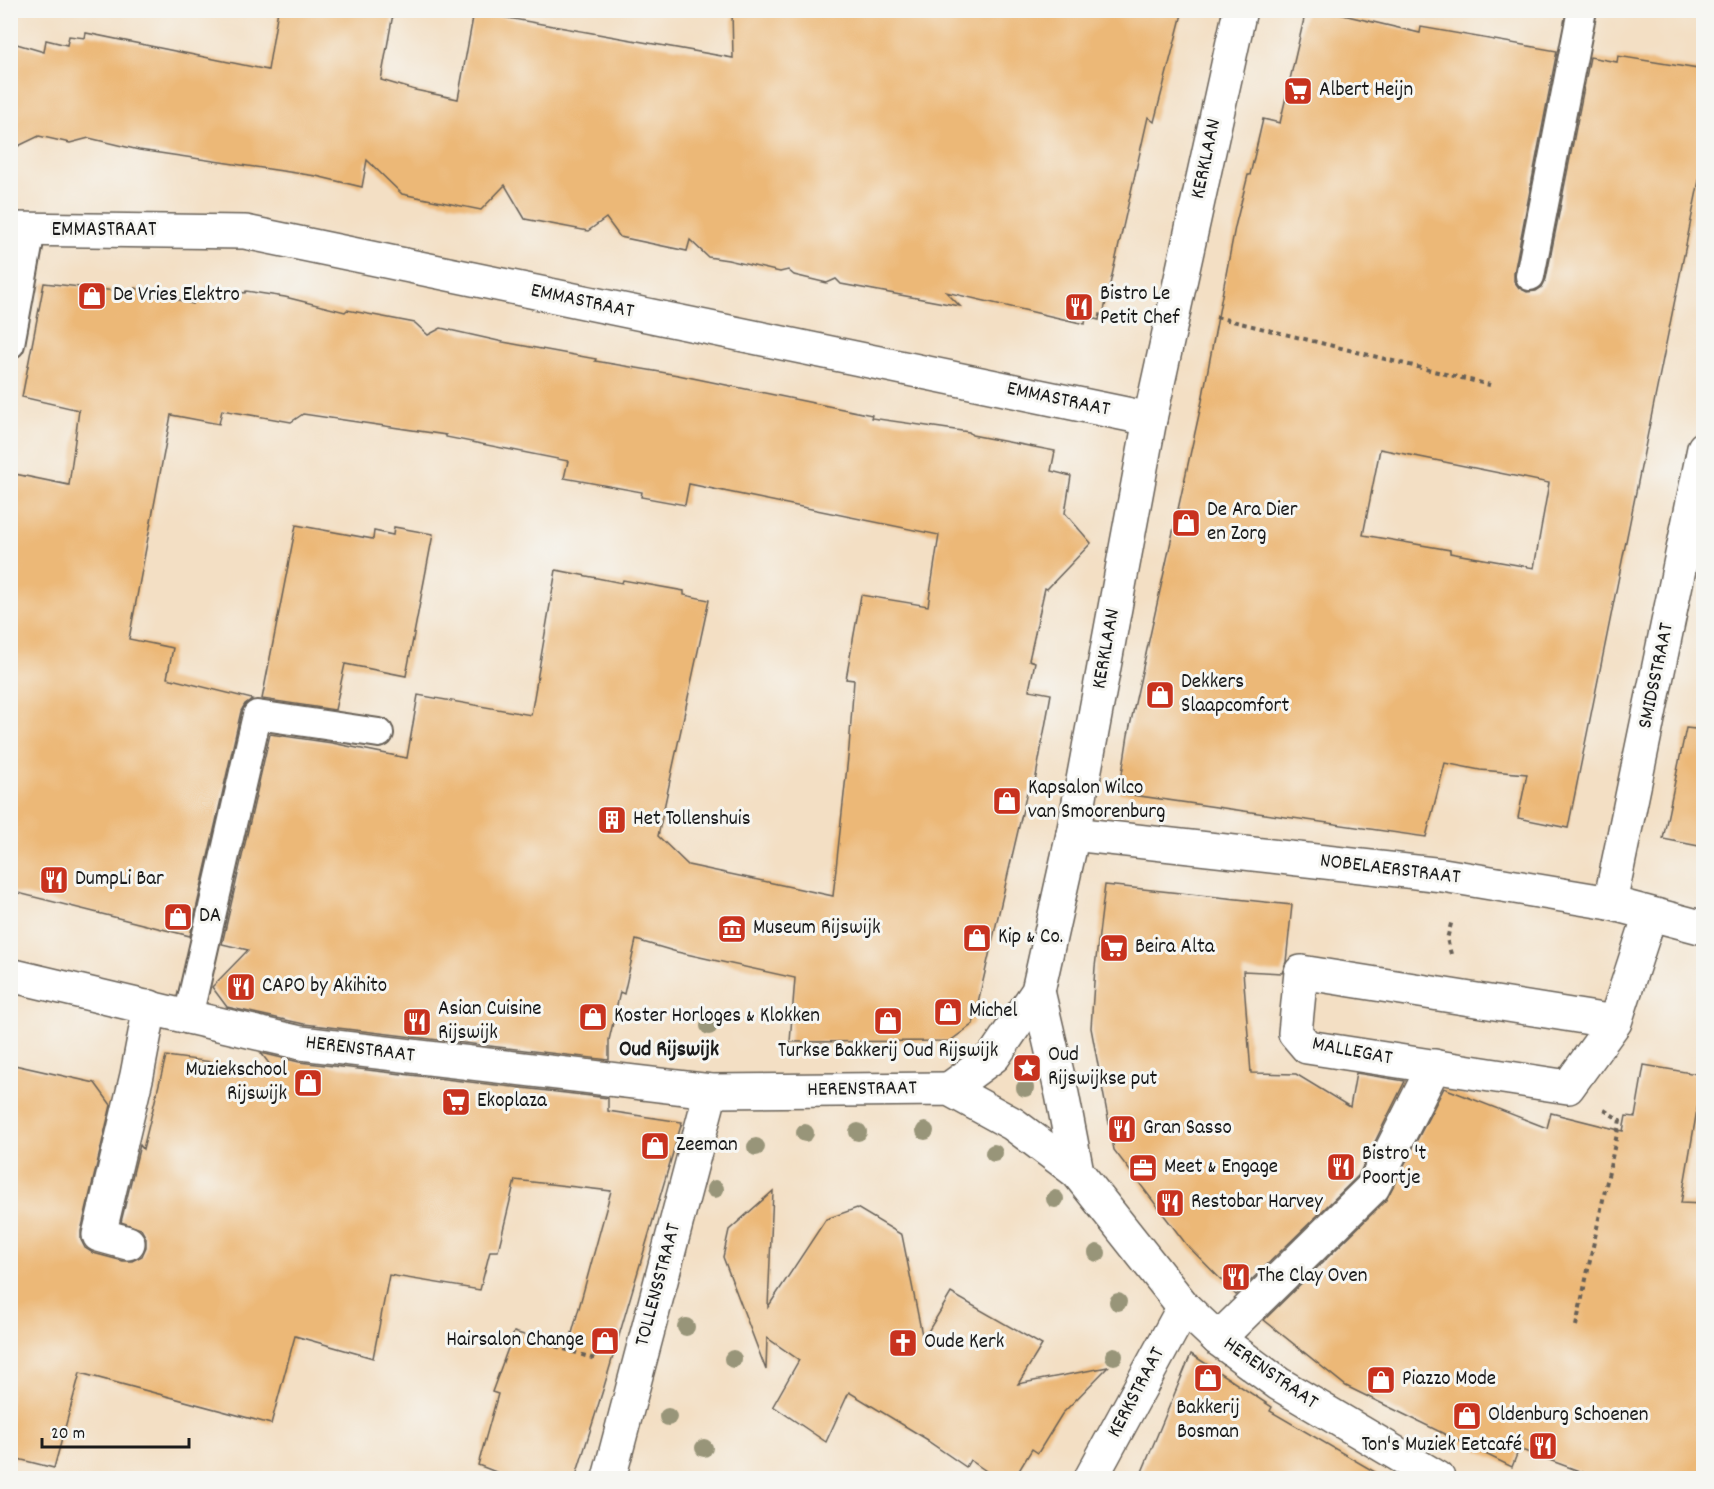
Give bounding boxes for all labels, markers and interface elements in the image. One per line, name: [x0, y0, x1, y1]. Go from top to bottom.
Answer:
supermarket icon: Albert Heijn: [1282, 75, 1314, 107]
place label: Albert Heijn: [1319, 76, 1413, 106]
street label: KERKLAAN: [1184, 116, 1230, 202]
street label: EMMASTRAAT: [52, 216, 157, 246]
street label: EMMASTRAAT: [528, 276, 637, 328]
shop icon: De Vries Elektro: [76, 280, 108, 312]
place label: Bistro Le Petit Chef: [1100, 280, 1180, 334]
place label: De Vries Elektro: [113, 281, 240, 311]
restaurant icon: Bistro Le Petit Chef: [1063, 291, 1095, 323]
street label: EMMASTRAAT: [1004, 374, 1113, 426]
place label: De Ara Dier en Zorg: [1207, 496, 1298, 550]
shop icon: De Ara Dier en Zorg: [1170, 507, 1202, 539]
street label: KERKLAAN: [1085, 606, 1129, 692]
street label: SMIDSSTRAAT: [1631, 620, 1683, 732]
place label: Dekkers Slaapcomfort: [1181, 668, 1289, 722]
shop icon: Dekkers Slaapcomfort: [1144, 679, 1176, 711]
place label: Kapsalon Wilco van Smoorenburg: [1028, 774, 1165, 828]
shop icon: Kapsalon Wilco van Smoorenburg: [991, 785, 1023, 817]
building icon: Het Tollenshuis: [596, 804, 628, 836]
place label: Het Tollenshuis: [633, 805, 751, 835]
street label: NOBELAERSTRAAT: [1318, 847, 1462, 894]
restaurant icon: DumpLi Bar: [38, 864, 70, 896]
place label: DumpLi Bar: [75, 865, 164, 895]
shop icon: DA: [162, 901, 194, 933]
place label: DA: [199, 902, 221, 932]
museum icon: Museum Rijswijk: [716, 913, 748, 945]
place label: Museum Rijswijk: [753, 914, 881, 944]
shop icon: Kip & Co.: [961, 922, 993, 954]
place label: Kip & Co.: [998, 923, 1063, 953]
supermarket icon: Beira Alta: [1098, 932, 1130, 964]
place label: Beira Alta: [1135, 933, 1216, 963]
restaurant icon: CAPO by Akihito: [225, 971, 257, 1003]
place label: CAPO by Akihito: [262, 972, 387, 1002]
place label: Asian Cuisine Rijswijk: [438, 995, 541, 1049]
shop icon: Michel: [932, 996, 964, 1028]
place label: Michel: [969, 997, 1017, 1027]
shop icon: Koster Horloges & Klokken: [577, 1001, 609, 1033]
place label: Koster Horloges & Klokken: [614, 1002, 820, 1032]
shop icon: Turkse Bakkerij Oud Rijswijk: [872, 1005, 904, 1037]
restaurant icon: Asian Cuisine Rijswijk: [401, 1006, 433, 1038]
street label: HERENSTRAAT: [304, 1028, 417, 1072]
street label: MALLEGAT: [1309, 1030, 1395, 1075]
district label: Oud Rijswijk: [619, 1035, 719, 1066]
place label: Turkse Bakkerij Oud Rijswijk: [778, 1037, 998, 1067]
place label: Oud Rijswijkse put: [1048, 1041, 1158, 1095]
place icon: Oud Rijswijkse put: [1011, 1052, 1043, 1084]
place label: Muziekschool Rijswijk: [185, 1056, 287, 1110]
shop icon: Muziekschool Rijswijk: [292, 1067, 324, 1099]
street label: HERENSTRAAT: [807, 1074, 918, 1106]
supermarket icon: Ekoplaza: [440, 1086, 472, 1118]
place label: Ekoplaza: [477, 1087, 548, 1117]
restaurant icon: Gran Sasso: [1106, 1113, 1138, 1145]
place label: Gran Sasso: [1143, 1114, 1232, 1144]
shop icon: Zeeman: [639, 1130, 671, 1162]
place label: Zeeman: [676, 1131, 738, 1161]
place label: Bistro 't Poortje: [1362, 1140, 1426, 1194]
restaurant icon: Bistro 't Poortje: [1325, 1151, 1357, 1183]
office icon: Meet & Engage: [1127, 1152, 1159, 1184]
place label: Meet & Engage: [1164, 1153, 1278, 1183]
restaurant icon: Restobar Harvey: [1154, 1187, 1186, 1219]
place label: Restobar Harvey: [1191, 1188, 1323, 1218]
street label: TOLLENSSTRAAT: [628, 1220, 690, 1350]
restaurant icon: The Clay Oven: [1220, 1261, 1252, 1293]
place label: The Clay Oven: [1257, 1262, 1367, 1292]
shop icon: Hairsalon Change: [589, 1325, 621, 1357]
place label: Hairsalon Change: [446, 1326, 584, 1356]
church icon: Oude Kerk: [887, 1327, 919, 1359]
place label: Oude Kerk: [924, 1328, 1004, 1358]
street label: HERENSTRAAT: [1216, 1330, 1324, 1418]
street label: KERKSTRAAT: [1101, 1342, 1174, 1443]
shop icon: Bakkerij Bosman: [1192, 1362, 1224, 1394]
shop icon: Piazzo Mode: [1365, 1364, 1397, 1396]
place label: Piazzo Mode: [1402, 1365, 1496, 1395]
place label: Bakkerij Bosman: [1176, 1394, 1240, 1448]
shop icon: Oldenburg Schoenen: [1451, 1400, 1483, 1432]
place label: Oldenburg Schoenen: [1488, 1401, 1648, 1431]
scale bar: [42, 1411, 189, 1449]
text: 20 m: [51, 1422, 85, 1447]
restaurant icon: Ton's Muziek Eetcafé: [1527, 1430, 1559, 1462]
place label: Ton's Muziek Eetcafé: [1362, 1431, 1522, 1461]

